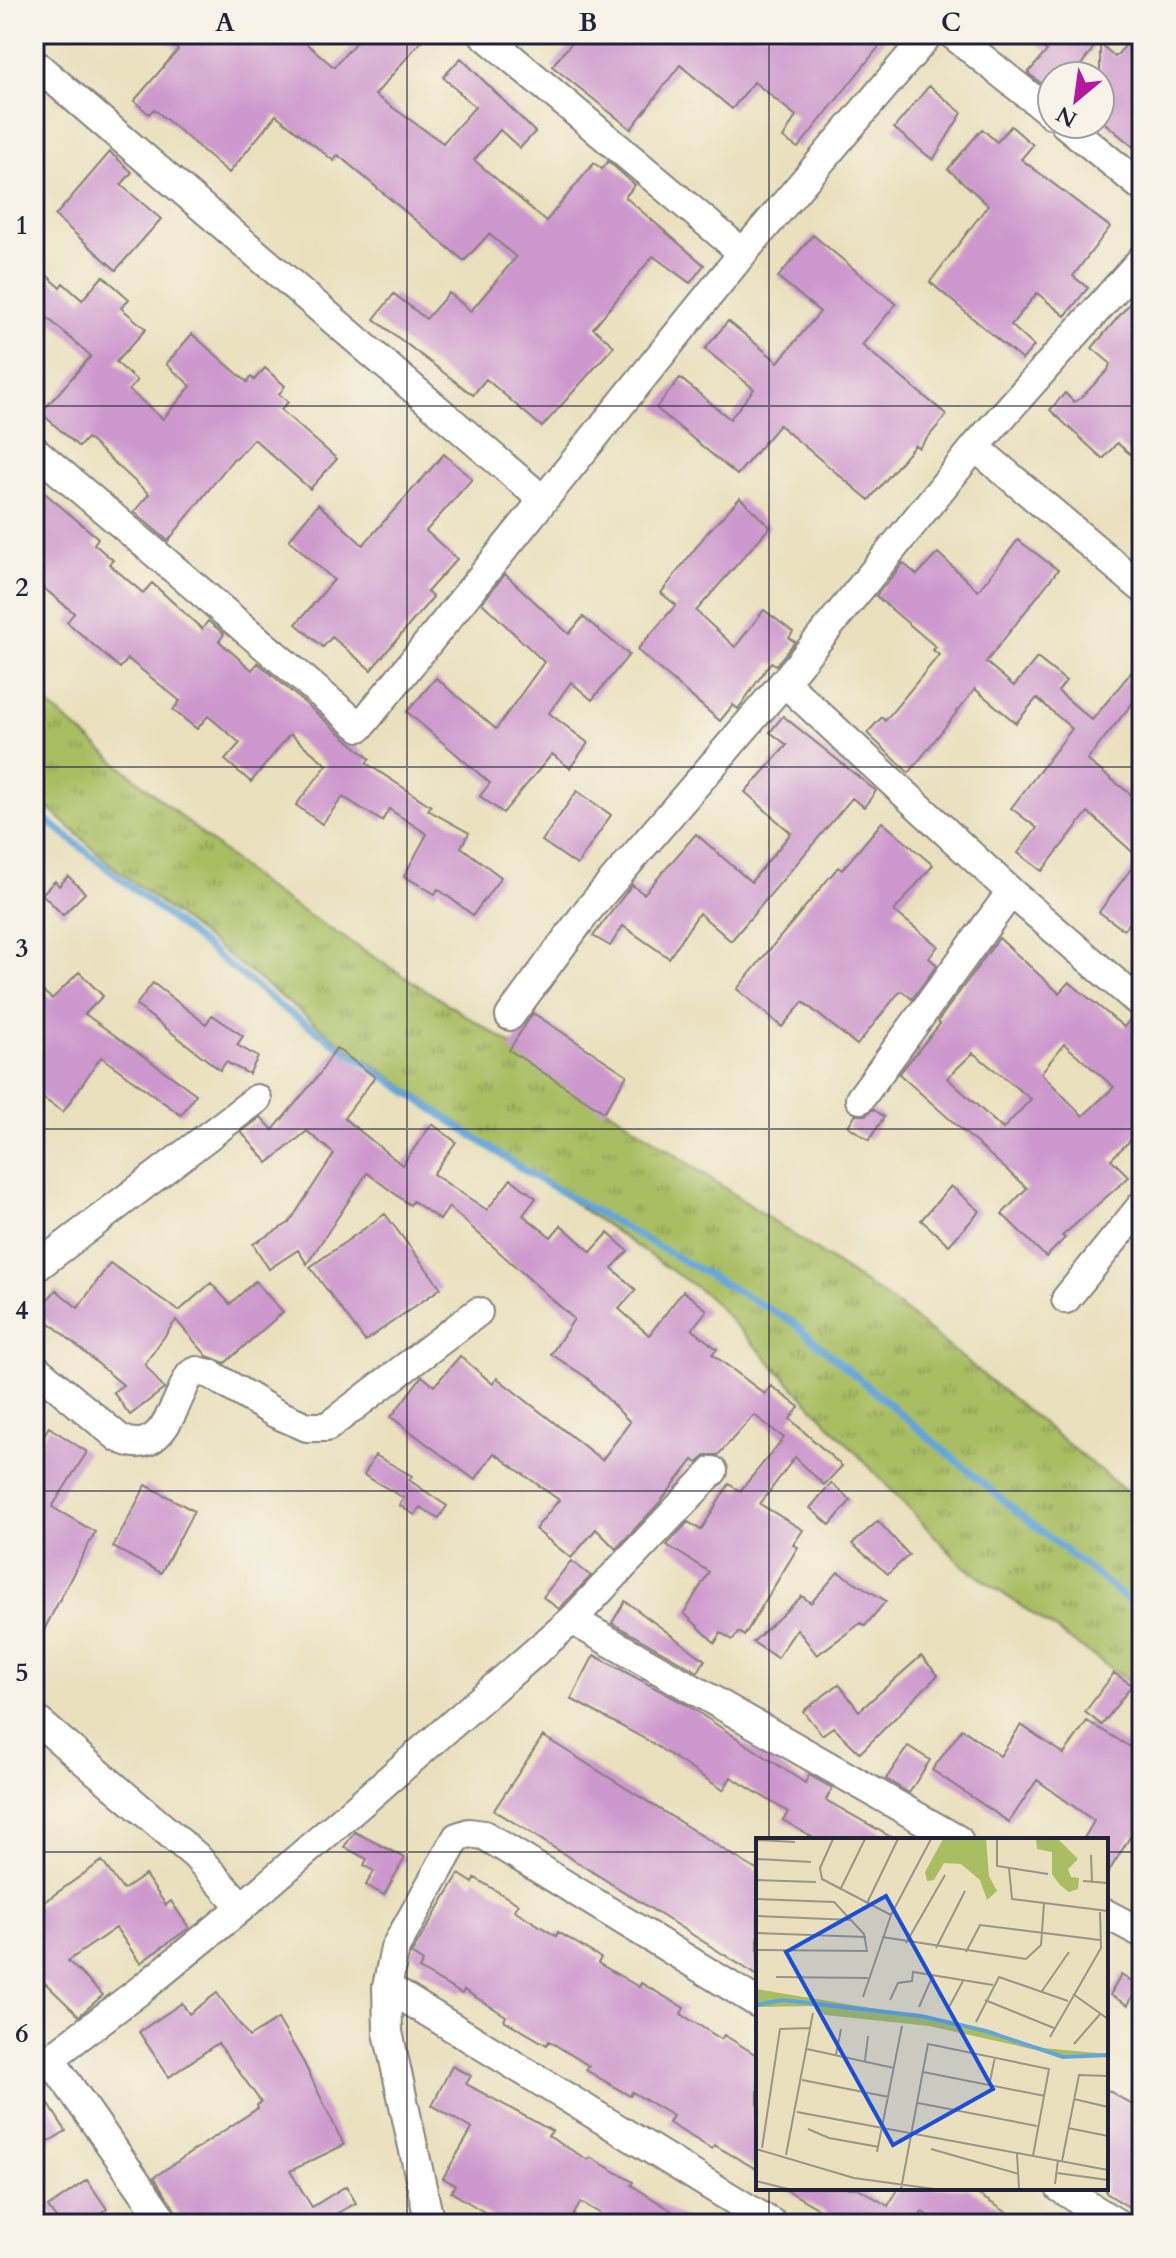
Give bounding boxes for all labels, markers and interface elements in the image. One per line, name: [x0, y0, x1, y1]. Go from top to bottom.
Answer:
text: A: [215, 5, 235, 40]
text: B: [579, 5, 597, 40]
text: C: [941, 5, 961, 40]
north arrow: [1036, 60, 1116, 140]
text: N: [1051, 99, 1082, 134]
text: 1: [15, 208, 29, 243]
text: 2: [15, 570, 29, 605]
text: 3: [15, 931, 29, 966]
text: 4: [15, 1293, 29, 1328]
text: 5: [15, 1655, 29, 1690]
inset map: [756, 1838, 1108, 2190]
text: 6: [15, 2016, 29, 2051]

